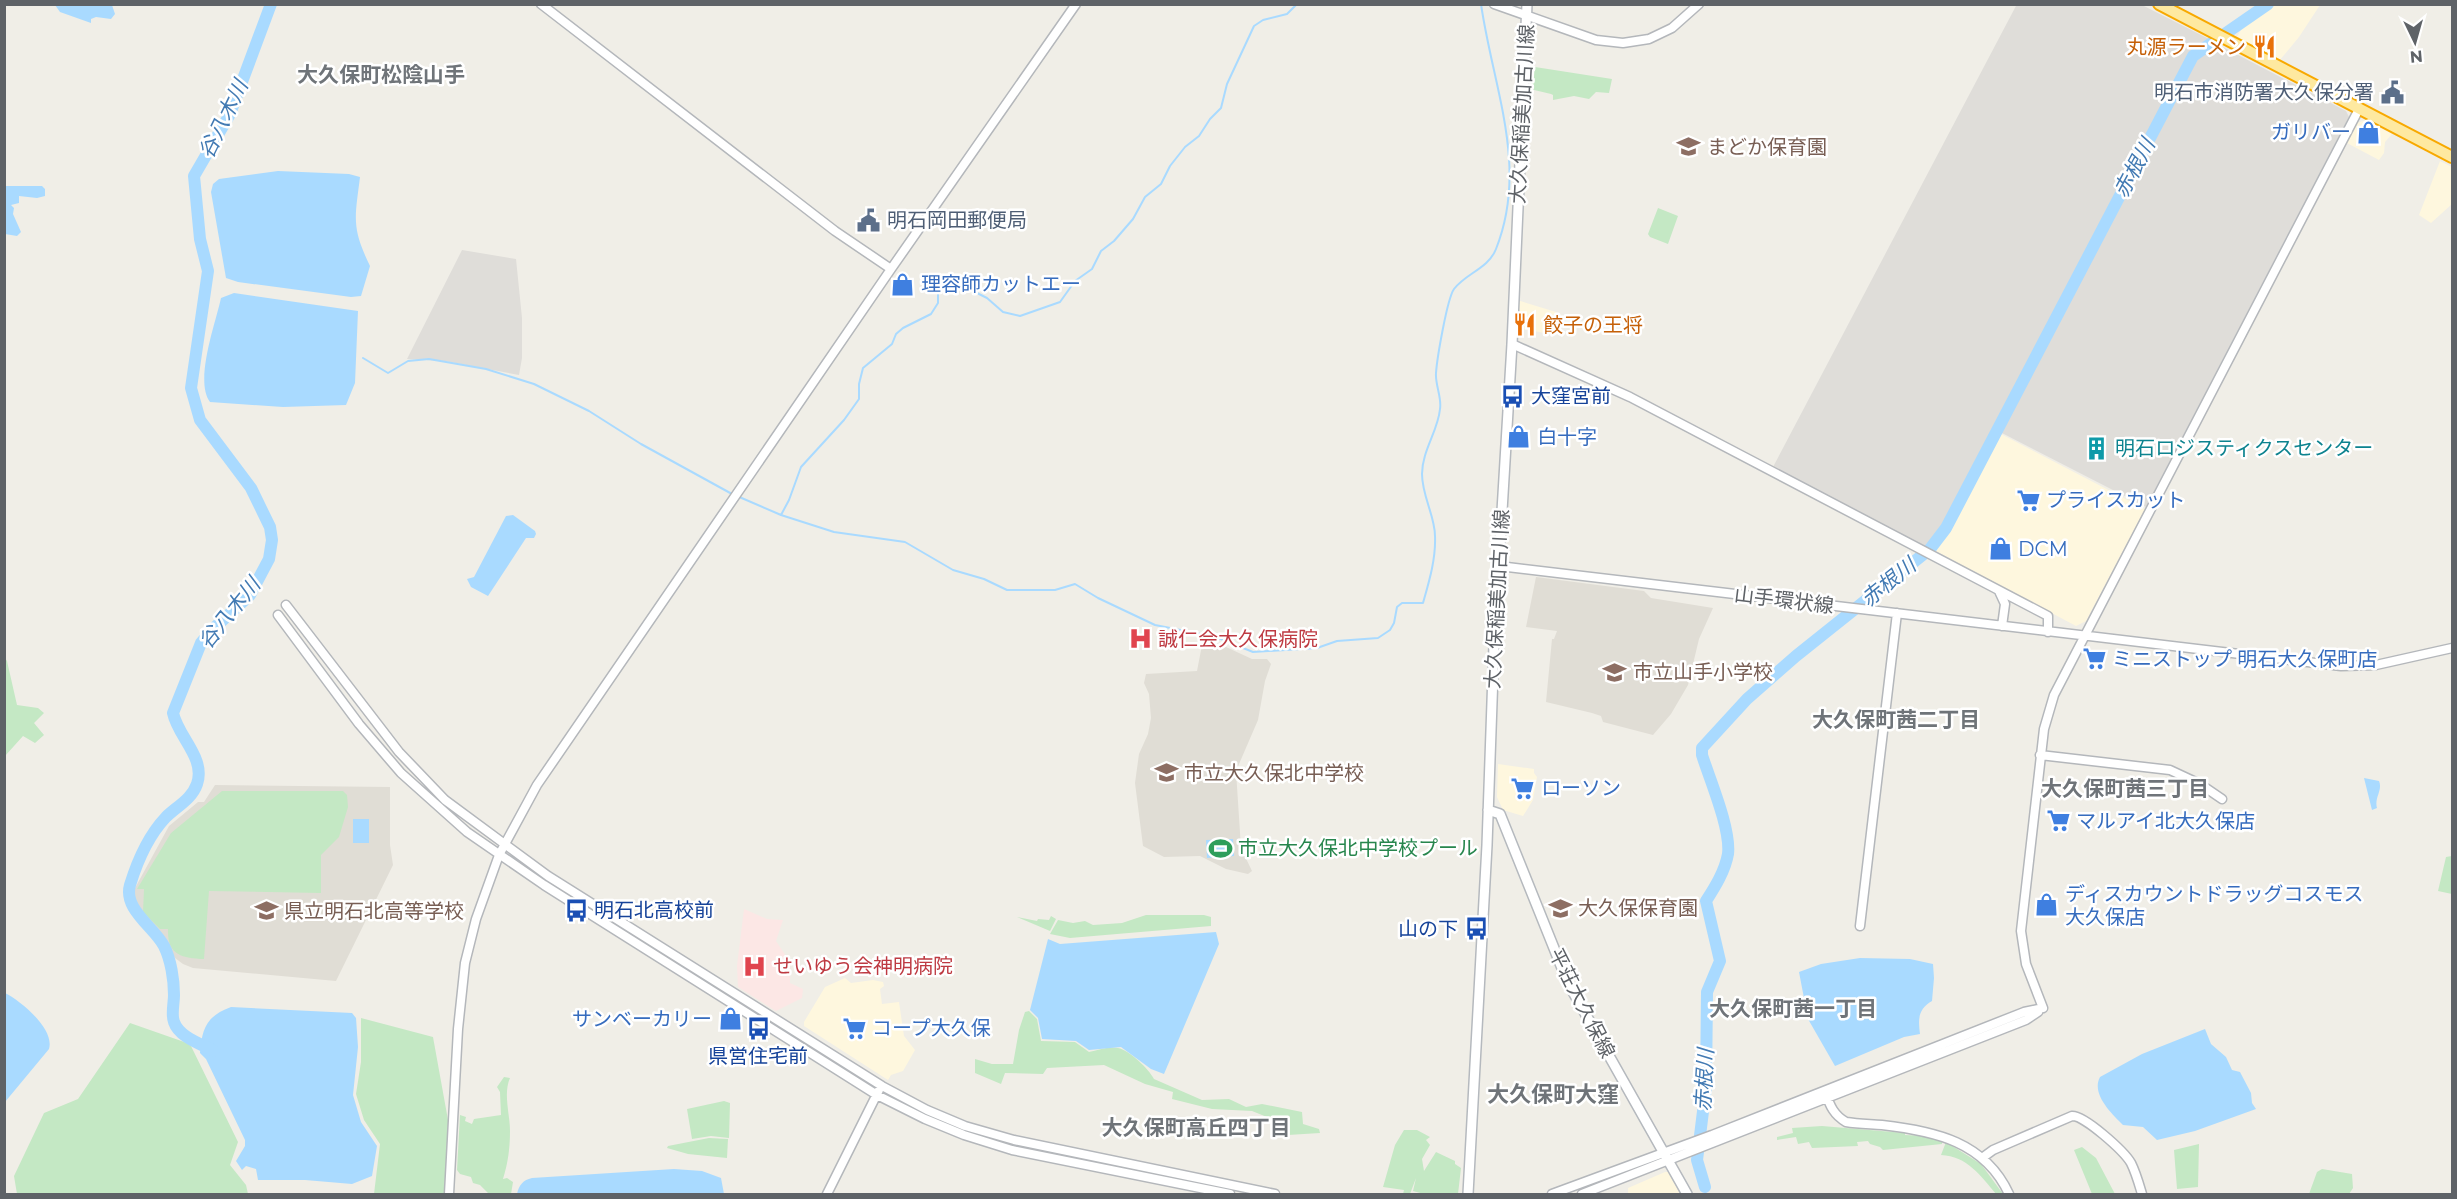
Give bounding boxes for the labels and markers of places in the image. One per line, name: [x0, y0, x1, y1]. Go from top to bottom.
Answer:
restaurant icon: 丸源ラーメン: [2251, 34, 2277, 60]
place label: 丸源ラーメン: [2127, 35, 2246, 59]
public building icon: 明石市消防署大久保分署: [2379, 79, 2405, 105]
place label: 明石市消防署大久保分署: [2154, 80, 2374, 104]
shop icon: ガリバー: [2356, 119, 2382, 145]
place label: ガリバー: [2271, 120, 2351, 144]
school or university icon: まどか保育園: [1676, 134, 1702, 160]
place label: まどか保育園: [1707, 135, 1827, 159]
public building icon: 明石岡田郵便局: [856, 207, 882, 233]
place label: 明石岡田郵便局: [887, 208, 1027, 232]
shop icon: 理容師カットエー: [890, 271, 916, 297]
place label: 理容師カットエー: [921, 272, 1081, 296]
restaurant icon: 餃子の王将: [1512, 312, 1538, 338]
place label: 餃子の王将: [1543, 313, 1643, 337]
bus stop icon: 大窪宮前: [1500, 383, 1526, 409]
place label: 大窪宮前: [1531, 384, 1611, 408]
shop icon: 白十字: [1506, 424, 1532, 450]
place label: 白十字: [1537, 425, 1597, 449]
building icon: 明石ロジスティクスセンター: [2084, 435, 2110, 461]
place label: 明石ロジスティクスセンター: [2115, 436, 2373, 460]
supermarket icon: プライスカット: [2015, 487, 2041, 513]
place label: プライスカット: [2046, 488, 2185, 512]
shop icon: DCM: [1987, 536, 2013, 562]
place label: DCM: [2018, 537, 2068, 561]
hospital icon: 誠仁会大久保病院: [1127, 626, 1153, 652]
place label: 誠仁会大久保病院: [1158, 627, 1318, 651]
supermarket icon: ミニストップ 明石大久保町店: [2081, 646, 2107, 672]
place label: ミニストップ 明石大久保町店: [2112, 647, 2377, 671]
school or university icon: 市立山手小学校: [1602, 659, 1628, 685]
place label: 市立山手小学校: [1633, 660, 1773, 684]
school or university icon: 市立大久保北中学校: [1153, 760, 1179, 786]
place label: 市立大久保北中学校: [1184, 761, 1364, 785]
supermarket icon: ローソン: [1510, 775, 1536, 801]
place label: ローソン: [1541, 776, 1621, 800]
supermarket icon: マルアイ北大久保店: [2045, 808, 2071, 834]
place label: マルアイ北大久保店: [2076, 809, 2255, 833]
sports icon: 市立大久保北中学校プール: [1207, 835, 1233, 861]
place label: 市立大久保北中学校プール: [1238, 836, 1478, 860]
place label: ディスカウントドラッグコスモス 大久保店: [2065, 882, 2364, 929]
shop icon: ディスカウントドラッグコスモス 大久保店: [2034, 892, 2060, 918]
school or university icon: 大久保保育園: [1547, 895, 1573, 921]
place label: 大久保保育園: [1578, 896, 1698, 920]
bus stop icon: 明石北高校前: [563, 897, 589, 923]
school or university icon: 県立明石北高等学校: [253, 898, 279, 924]
place label: 明石北高校前: [594, 898, 714, 922]
place label: 県立明石北高等学校: [284, 899, 464, 923]
bus stop icon: 山の下: [1463, 916, 1489, 942]
place label: 山の下: [1398, 917, 1458, 941]
hospital icon: せいゆう会神明病院: [742, 953, 768, 979]
place label: せいゆう会神明病院: [773, 954, 953, 978]
shop icon: サンベーカリー: [717, 1006, 743, 1032]
place label: サンベーカリー: [572, 1007, 712, 1031]
bus stop icon: 県営住宅前: [745, 1015, 771, 1041]
supermarket icon: コープ大久保: [841, 1015, 867, 1041]
place label: コープ大久保: [872, 1016, 991, 1040]
place label: 県営住宅前: [708, 1044, 808, 1068]

